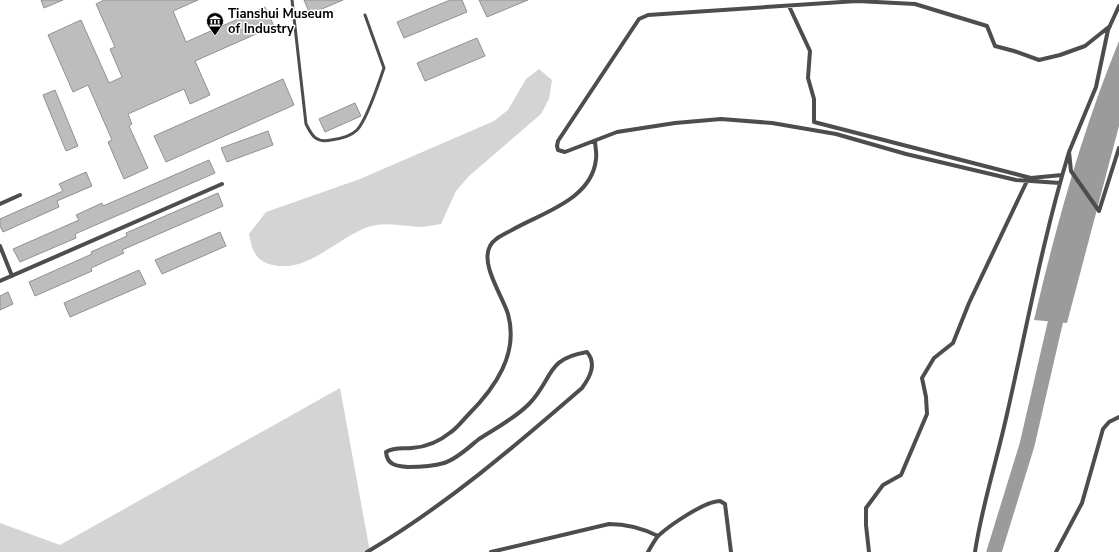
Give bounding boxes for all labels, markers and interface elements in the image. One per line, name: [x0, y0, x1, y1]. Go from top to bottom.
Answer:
place label: Tianshui Museum of Industry: [228, 5, 334, 38]
museum icon: Tianshui Museum of Industry: [205, 11, 225, 36]

